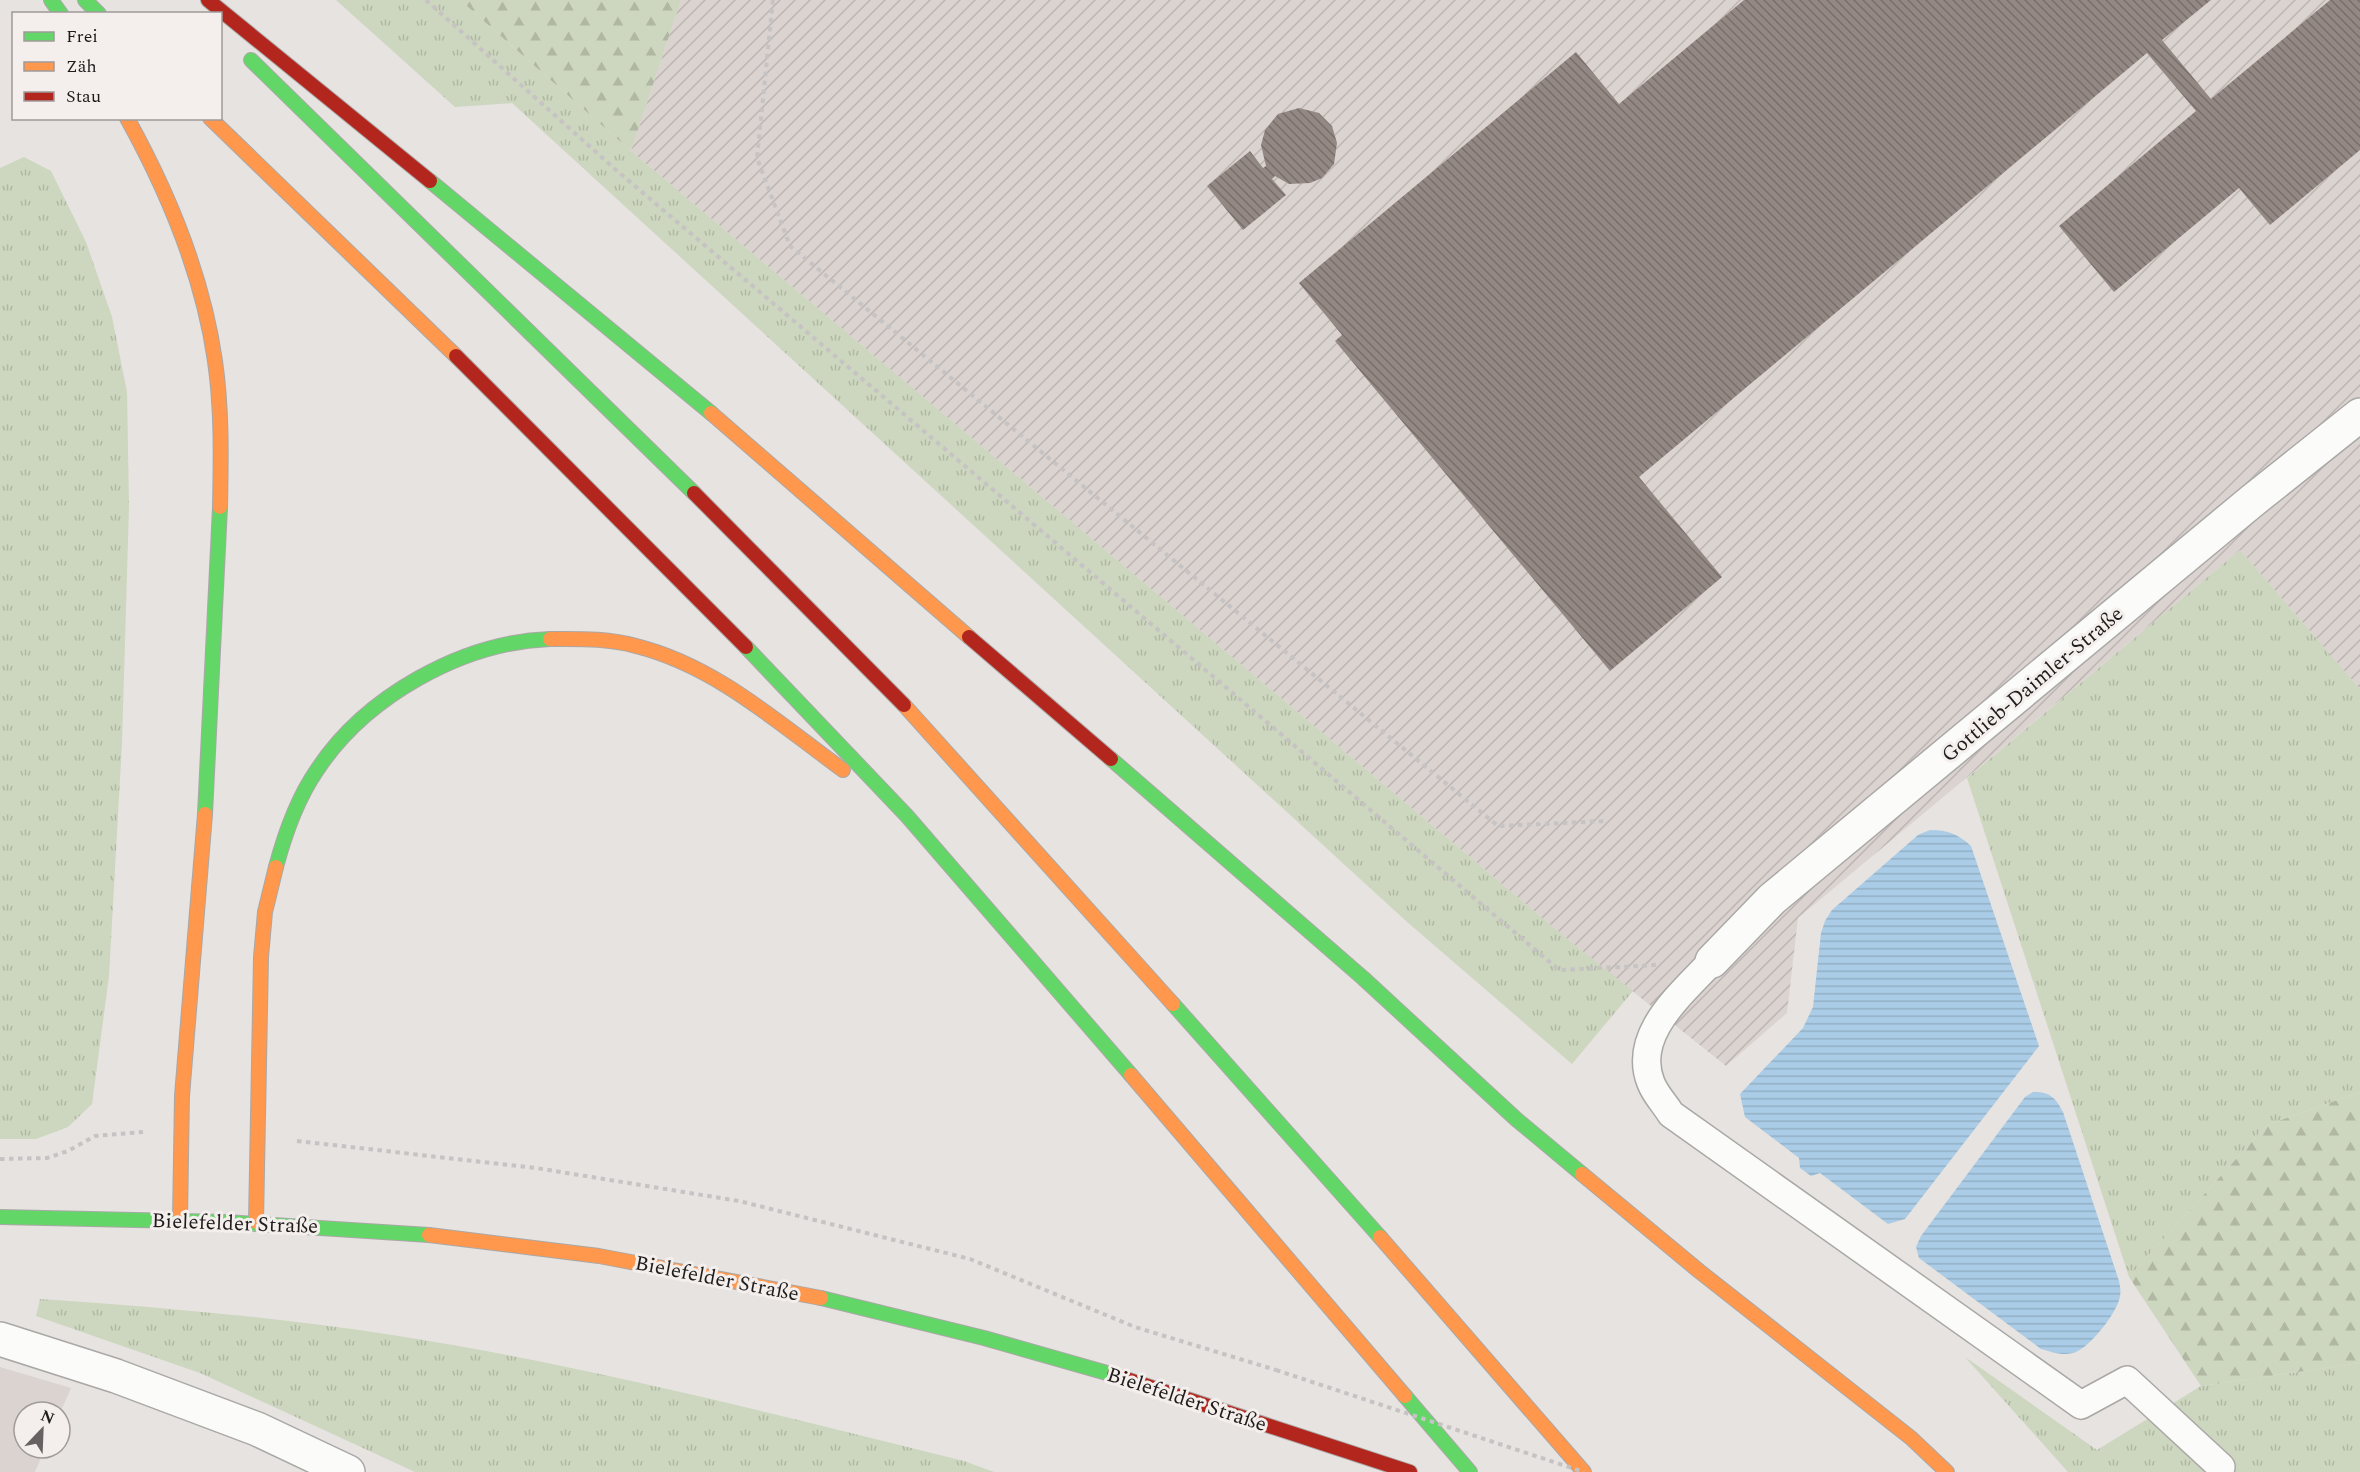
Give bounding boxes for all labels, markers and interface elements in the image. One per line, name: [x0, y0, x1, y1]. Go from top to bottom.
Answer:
legend: [12, 12, 222, 120]
text: Frei: [66, 23, 98, 50]
text: Zäh: [66, 53, 97, 80]
text: Stau: [66, 83, 101, 110]
street label: Gottlieb-Daimler-Straße: [1935, 599, 2131, 771]
street label: Bielefelder Straße: [151, 1205, 319, 1243]
street label: Bielefelder Straße: [632, 1247, 802, 1311]
street label: Bielefelder Straße: [1103, 1359, 1271, 1441]
north arrow: [12, 1400, 72, 1460]
text: N: [37, 1404, 58, 1431]

